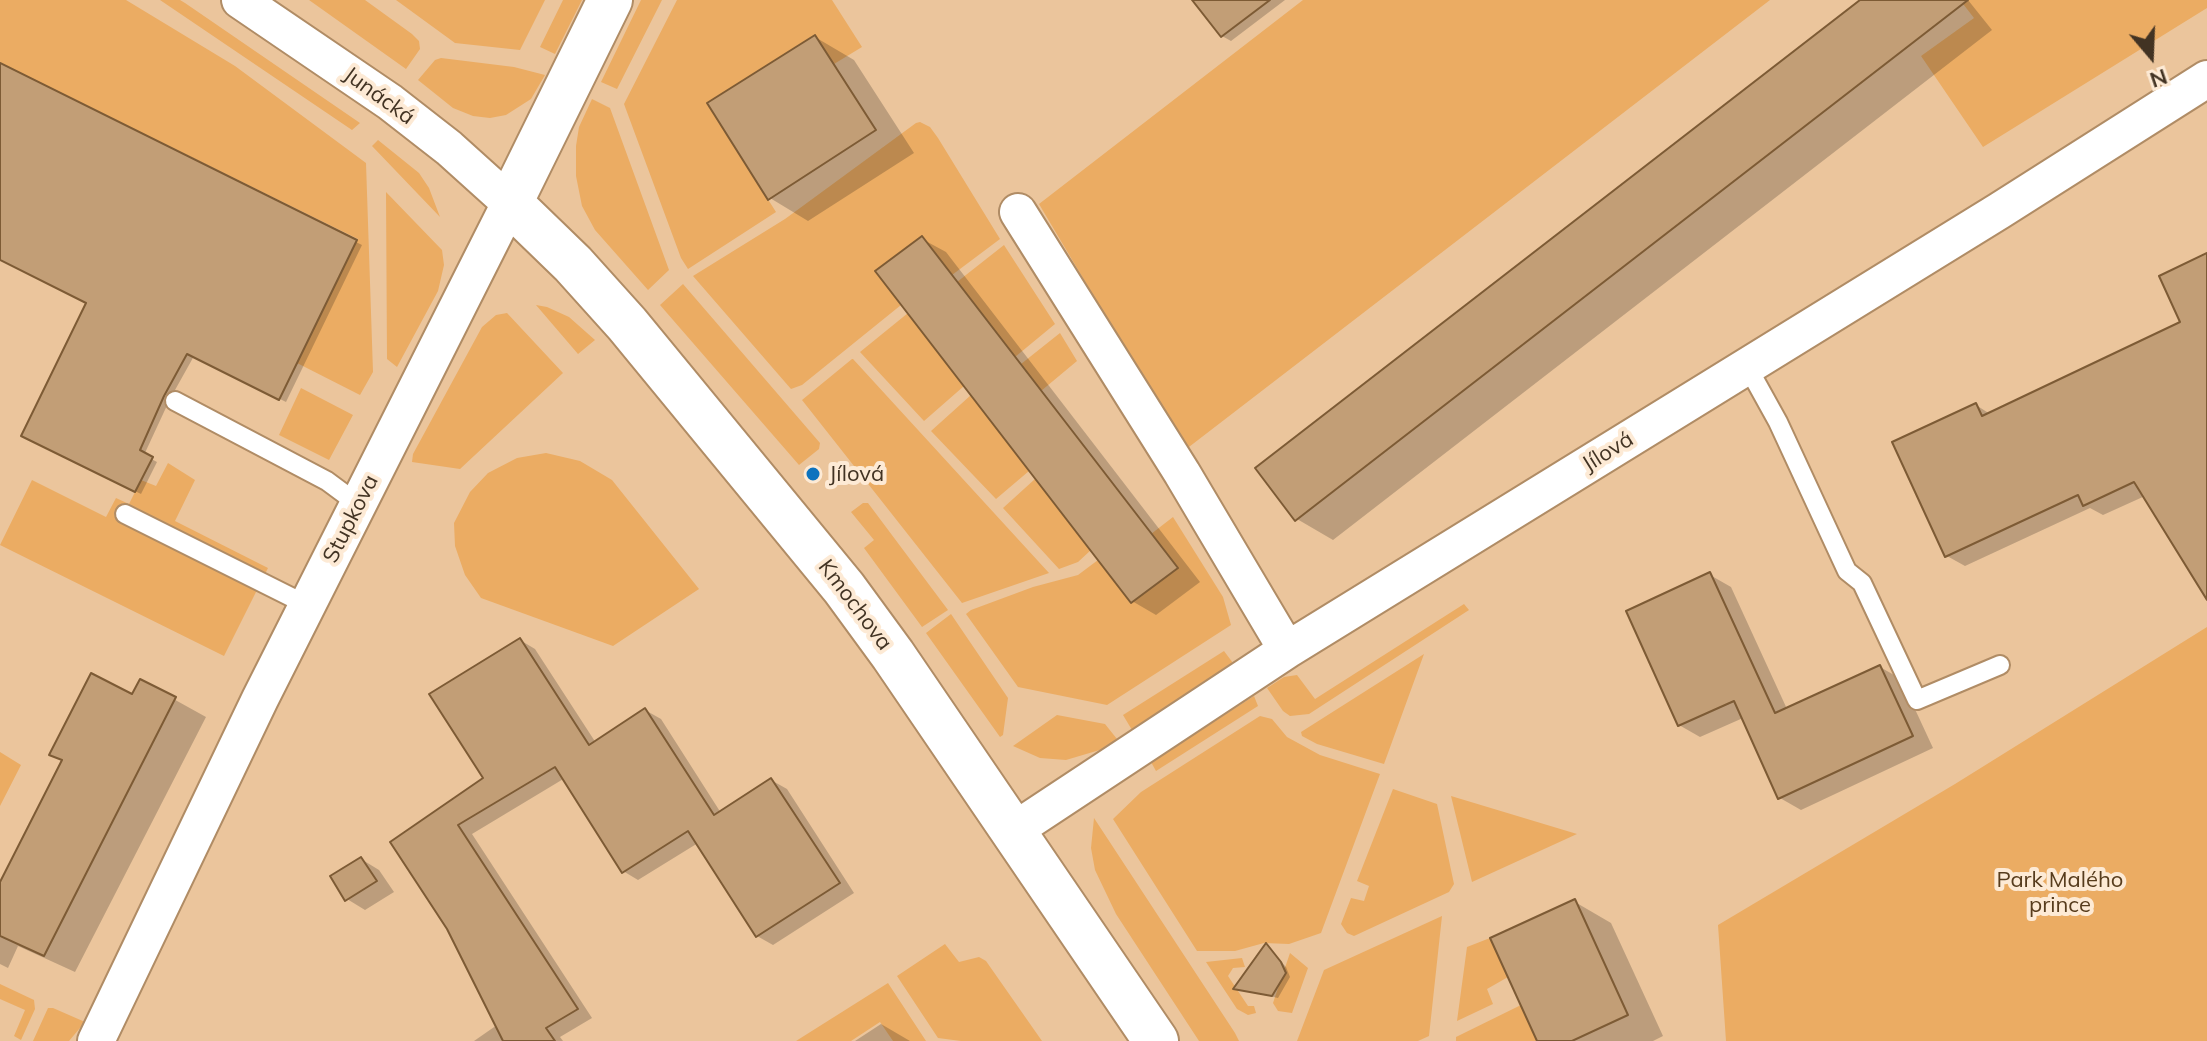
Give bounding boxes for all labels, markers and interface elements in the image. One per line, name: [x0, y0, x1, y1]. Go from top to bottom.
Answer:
north arrow: [2111, 16, 2191, 96]
street label: Junácká: [338, 61, 420, 131]
text: N: [2146, 63, 2171, 95]
street label: Jílová: [1578, 426, 1638, 478]
place label: Jílová: [829, 461, 884, 487]
marker: Jílová: [804, 465, 822, 483]
street label: Stupkova: [318, 471, 384, 567]
street label: Kmochova: [812, 554, 898, 656]
park label: Park Malého prince: [1997, 867, 2123, 918]

